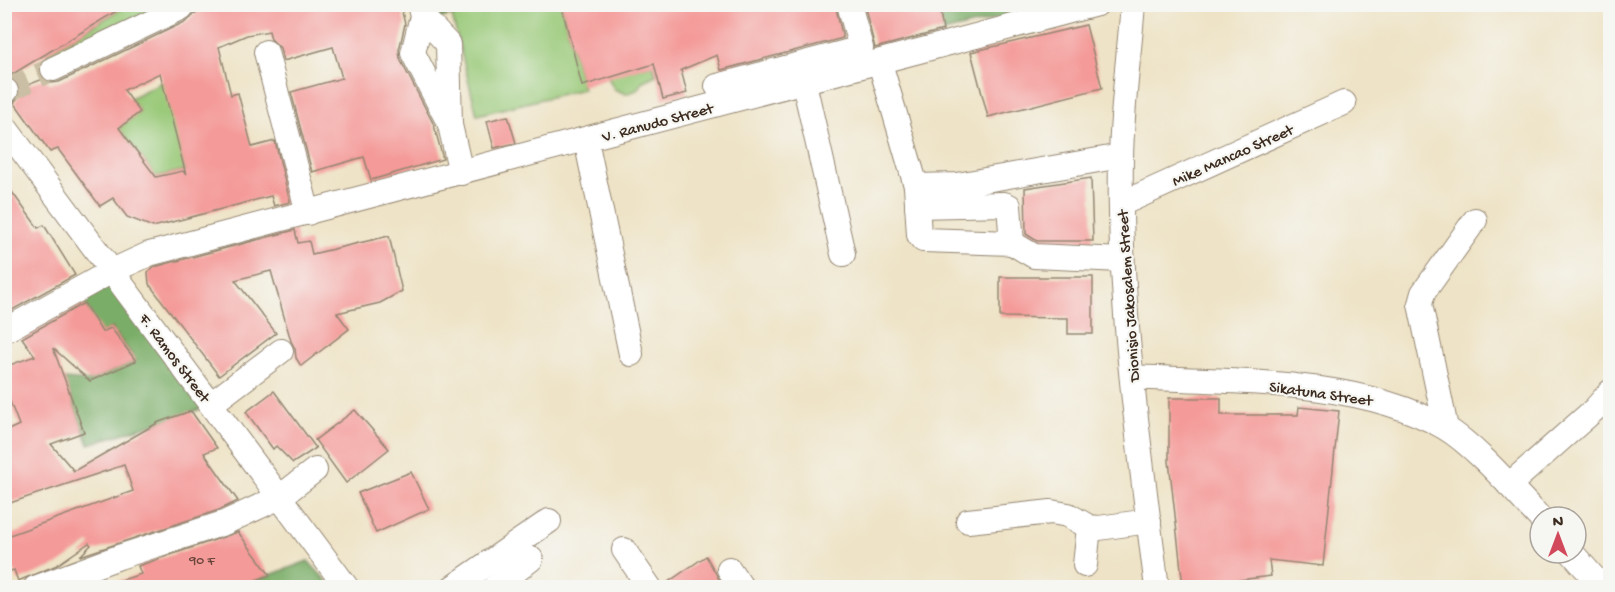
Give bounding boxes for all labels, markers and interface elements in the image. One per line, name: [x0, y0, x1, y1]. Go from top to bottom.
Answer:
street label: V. Ranudo Street: [599, 100, 717, 149]
street label: Mike Mancao Street: [1170, 121, 1298, 192]
street label: Dionisio Jakosalem Street: [1115, 208, 1146, 383]
street label: F. Ramos Street: [133, 310, 214, 408]
street label: Sikatuna Street: [1268, 379, 1375, 412]
north arrow: [1528, 505, 1588, 565]
text: N: [1553, 514, 1564, 533]
house number: 90 F: [188, 553, 216, 570]

